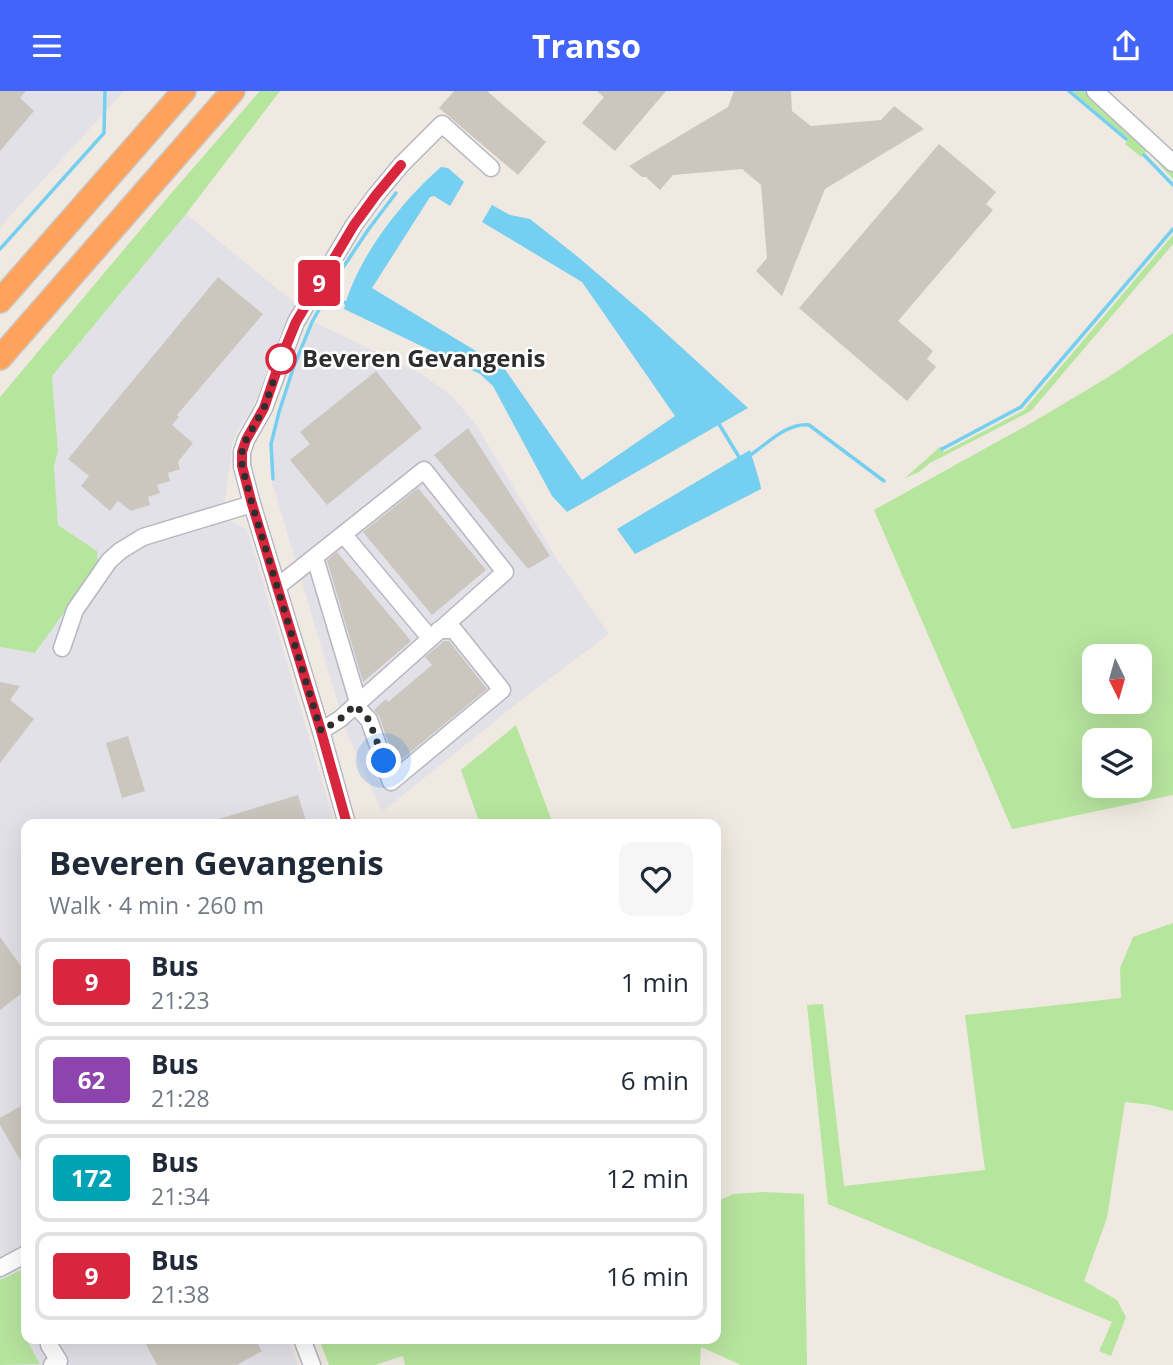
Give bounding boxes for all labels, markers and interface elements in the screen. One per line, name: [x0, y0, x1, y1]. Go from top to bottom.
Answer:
text: Transo: [532, 24, 641, 67]
icon: menu: [28, 27, 66, 65]
icon: share: [1107, 27, 1145, 65]
line badge: 9: [296, 260, 342, 306]
text: 9: [312, 266, 326, 299]
place label: Beveren Gevangenis: [302, 341, 546, 374]
marker: Beveren Gevangenis: [266, 344, 296, 374]
north arrow: [1082, 644, 1152, 714]
map controls: [1082, 644, 1152, 798]
button: layers: [1082, 728, 1152, 798]
your location: [366, 743, 401, 778]
text: Beveren Gevangenis: [49, 840, 384, 885]
button: heart: [619, 842, 693, 916]
text: Walk · 4 min · 260 m: [49, 889, 264, 921]
text: Bus: [151, 948, 198, 984]
text: 1 min: [621, 964, 689, 1000]
text: 9: [85, 965, 98, 998]
text: 21:23: [151, 984, 210, 1016]
text: Bus: [151, 1046, 198, 1082]
text: 6 min: [621, 1062, 689, 1098]
text: 62: [78, 1063, 105, 1096]
text: 21:28: [151, 1082, 210, 1114]
text: Bus: [151, 1144, 198, 1180]
text: 12 min: [606, 1160, 689, 1196]
text: 172: [71, 1161, 112, 1194]
text: 21:34: [151, 1180, 210, 1212]
text: Bus: [151, 1242, 198, 1278]
text: 16 min: [606, 1258, 689, 1294]
text: 9: [85, 1259, 98, 1292]
text: 21:38: [151, 1278, 210, 1310]

